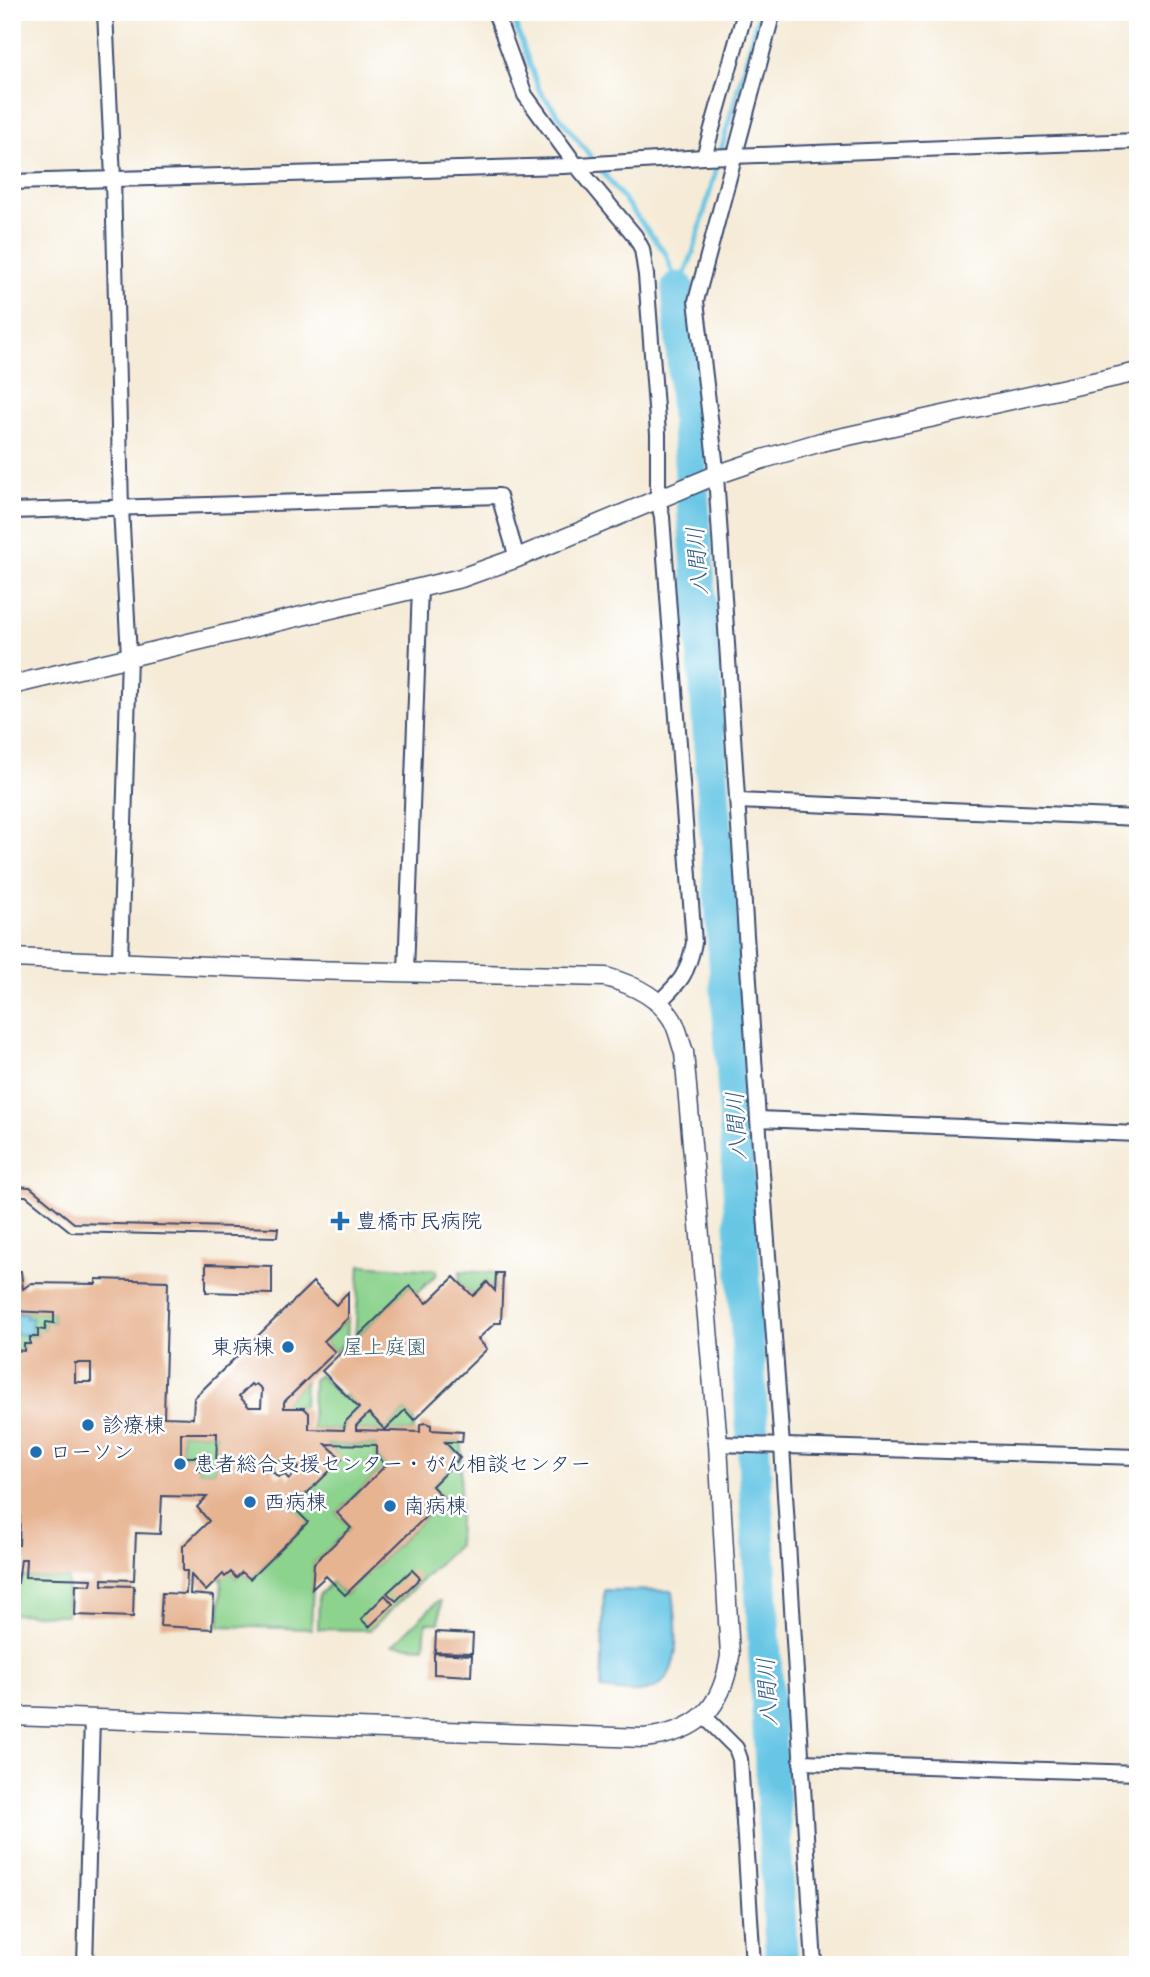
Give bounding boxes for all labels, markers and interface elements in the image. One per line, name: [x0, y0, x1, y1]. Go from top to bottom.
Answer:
water label: 八間川: [680, 526, 713, 596]
water label: 八間川: [719, 1091, 752, 1161]
place label: 豊橋市民病院: [356, 1207, 482, 1234]
marker: 豊橋市民病院: [330, 1211, 350, 1231]
place label: 東病棟: [211, 1333, 274, 1360]
park label: 屋上庭園: [343, 1333, 427, 1360]
marker: 東病棟: [280, 1339, 296, 1355]
place label: 診療棟: [102, 1411, 165, 1438]
marker: 診療棟: [80, 1417, 96, 1433]
place label: ローソン: [50, 1438, 134, 1465]
marker: ローソン: [28, 1444, 44, 1460]
place label: 患者総合支援センター・がん相談センター: [194, 1450, 591, 1477]
marker: 患者総合支援センター・がん相談センター: [172, 1456, 188, 1472]
place label: 西病棟: [264, 1488, 327, 1515]
place label: 南病棟: [404, 1492, 467, 1519]
marker: 西病棟: [242, 1494, 258, 1510]
marker: 南病棟: [382, 1498, 398, 1514]
water label: 八間川: [750, 1657, 783, 1727]

